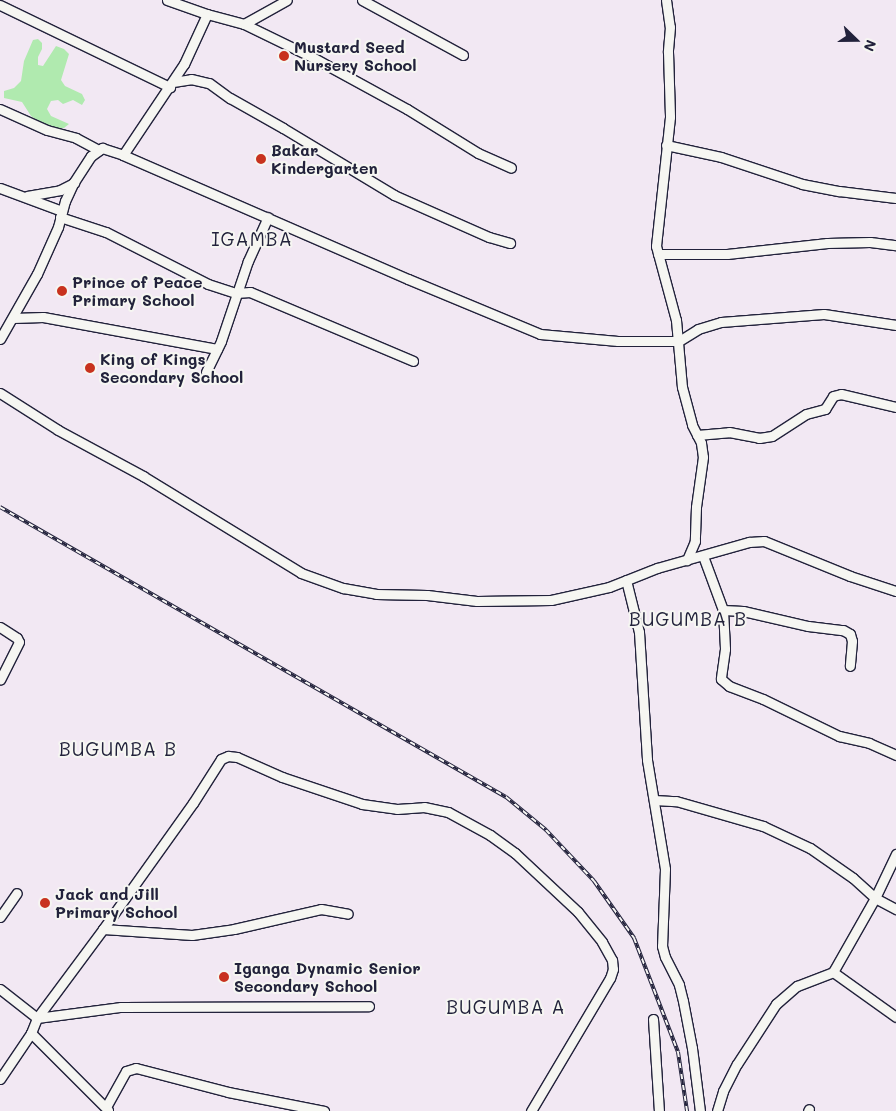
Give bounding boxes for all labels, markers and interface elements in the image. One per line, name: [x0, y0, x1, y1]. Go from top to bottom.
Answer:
north arrow: [831, 15, 881, 65]
place label: Mustard Seed Nursery School: [294, 37, 417, 75]
text: N: [860, 37, 881, 54]
marker: Mustard Seed Nursery School: [278, 50, 290, 62]
place label: Bakar Kindergarten: [271, 140, 378, 178]
marker: Bakar Kindergarten: [255, 153, 267, 165]
district label: IGAMBA: [210, 228, 294, 250]
place label: Prince of Peace Primary School: [72, 272, 202, 310]
marker: Prince of Peace Primary School: [56, 285, 68, 297]
place label: King of Kings Secondary School: [100, 349, 243, 387]
marker: King of Kings Secondary School: [84, 362, 96, 374]
district label: BUGUMBA B: [628, 608, 748, 630]
district label: BUGUMBA B: [58, 738, 178, 760]
place label: Jack and Jill Primary School: [55, 884, 178, 922]
marker: Jack and Jill Primary School: [39, 897, 51, 909]
place label: Iganga Dynamic Senior Secondary School: [234, 958, 421, 996]
marker: Iganga Dynamic Senior Secondary School: [218, 971, 230, 983]
district label: BUGUMBA A: [445, 996, 567, 1018]

